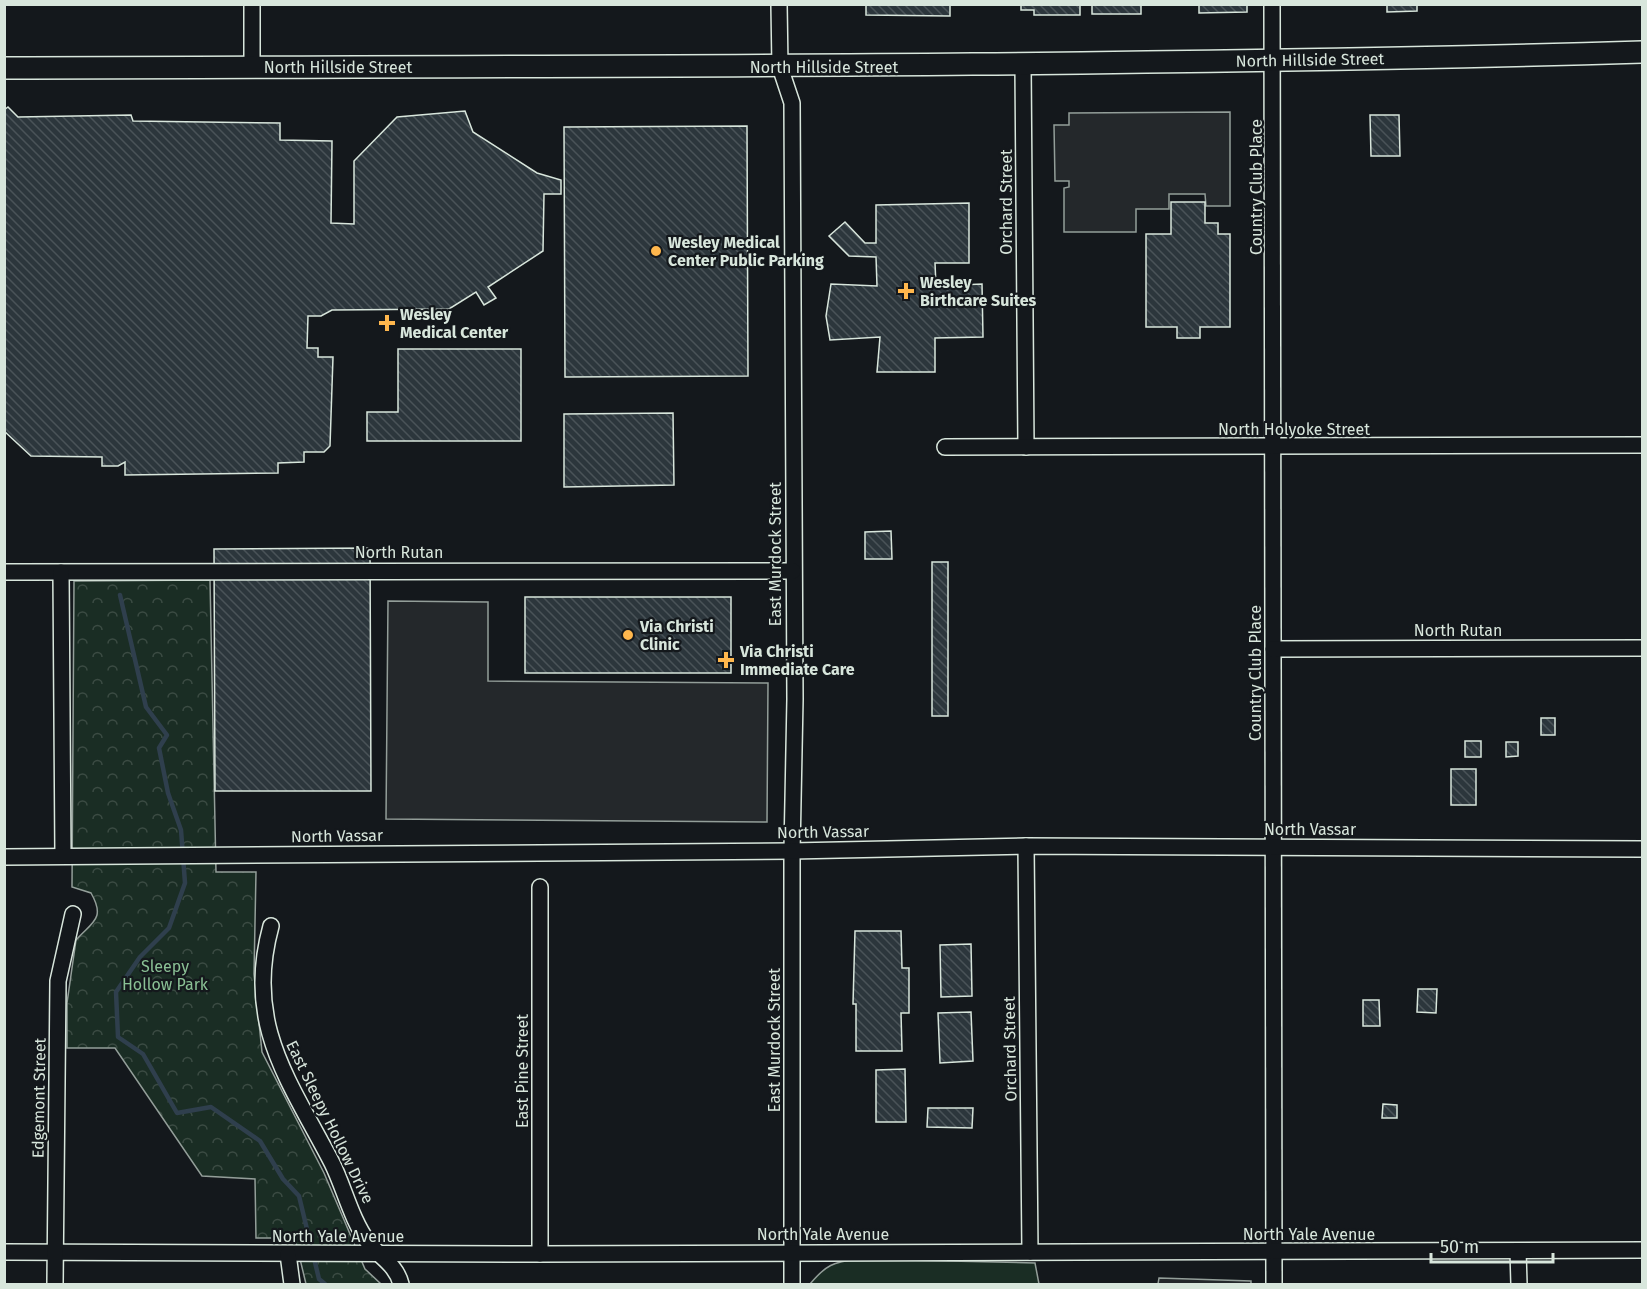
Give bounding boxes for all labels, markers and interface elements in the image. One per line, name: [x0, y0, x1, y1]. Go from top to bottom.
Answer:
street label: North Hillside Street: [1236, 49, 1385, 71]
street label: North Hillside Street: [264, 58, 412, 77]
street label: North Hillside Street: [750, 58, 898, 77]
street label: Country Club Place: [1247, 119, 1266, 255]
street label: Orchard Street: [997, 149, 1016, 255]
place label: Wesley Medical Center Public Parking: [668, 233, 824, 270]
marker: Wesley Medical Center Public Parking: [649, 244, 663, 258]
place label: Wesley Birthcare Suites: [920, 273, 1037, 310]
marker: Wesley Birthcare Suites: [897, 282, 915, 300]
place label: Wesley Medical Center: [400, 305, 509, 342]
marker: Wesley Medical Center: [378, 314, 396, 332]
street label: North Holyoke Street: [1218, 420, 1370, 439]
street label: East Murdock Street: [766, 482, 785, 626]
street label: North Rutan: [355, 543, 443, 562]
street label: Country Club Place: [1246, 605, 1265, 741]
place label: Via Christi Clinic: [639, 617, 714, 654]
street label: North Rutan: [1414, 621, 1502, 640]
marker: Via Christi Clinic: [621, 628, 635, 642]
place label: Via Christi Immediate Care: [739, 642, 855, 679]
marker: Via Christi Immediate Care: [717, 651, 735, 669]
street label: North Vassar: [1264, 820, 1357, 839]
street label: North Vassar: [777, 822, 870, 842]
street label: North Vassar: [291, 826, 384, 846]
park label: Sleepy Hollow Park: [122, 957, 209, 994]
street label: East Murdock Street: [765, 968, 784, 1112]
street label: Orchard Street: [1000, 996, 1020, 1102]
street label: East Pine Street: [513, 1014, 532, 1128]
street label: Edgemont Street: [28, 1037, 50, 1158]
street label: East Sleepy Hollow Drive: [282, 1037, 378, 1207]
street label: North Yale Avenue: [757, 1225, 889, 1244]
street label: North Yale Avenue: [1243, 1225, 1375, 1244]
scale bar: [1431, 1226, 1552, 1264]
street label: North Yale Avenue: [272, 1227, 404, 1246]
text: 50 m: [1440, 1236, 1479, 1258]

